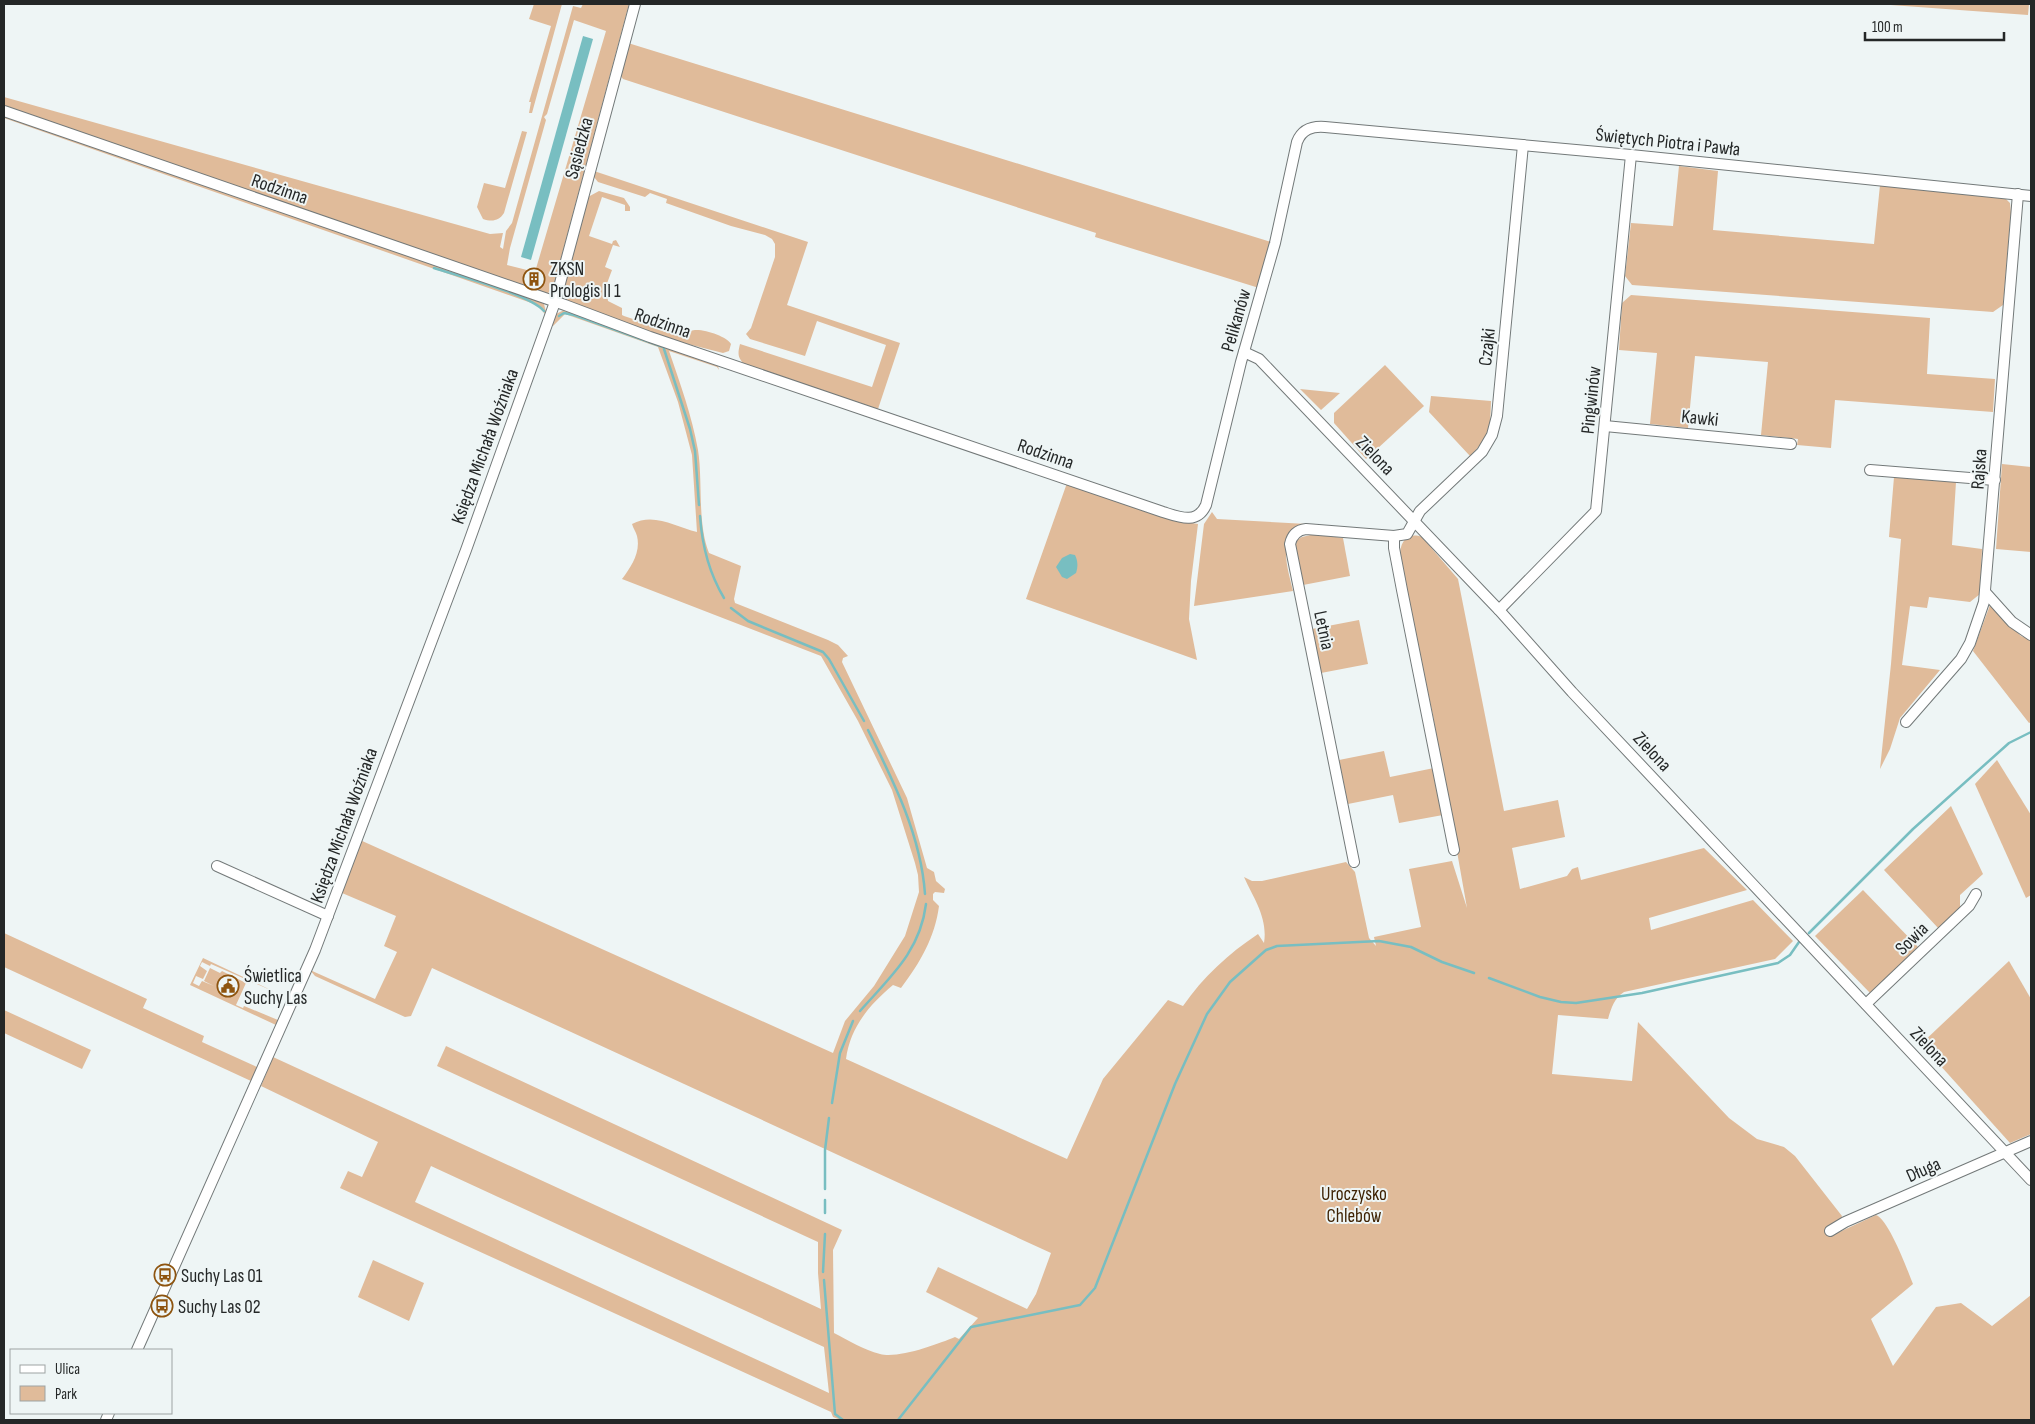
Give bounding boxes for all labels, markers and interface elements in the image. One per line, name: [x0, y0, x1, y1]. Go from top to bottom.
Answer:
scale bar: [1865, 10, 2004, 42]
text: 100 m: [1872, 18, 1903, 37]
street label: Sąsiedzka: [560, 115, 599, 182]
street label: Świętych Piotra i Pawła: [1594, 123, 1741, 162]
street label: Rodzinna: [248, 169, 311, 210]
place label: ZKSN Prologis II 1: [550, 258, 621, 303]
building icon: ZKSN Prologis II 1: [522, 267, 546, 291]
street label: Pelikanów: [1217, 286, 1256, 354]
street label: Rodzinna: [631, 303, 694, 344]
street label: Czajki: [1474, 327, 1501, 367]
street label: Pingwinów: [1577, 365, 1607, 435]
street label: Księdza Michała Woźniaka: [447, 366, 524, 527]
street label: Kawki: [1680, 405, 1720, 432]
street label: Zielona: [1351, 432, 1399, 481]
street label: Rodzinna: [1014, 434, 1077, 475]
street label: Rajska: [1967, 448, 1992, 490]
street label: Letnia: [1308, 609, 1339, 652]
street label: Zielona: [1628, 727, 1676, 777]
street label: Księdza Michała Woźniaka: [306, 745, 383, 906]
street label: Sowia: [1891, 918, 1934, 960]
place label: Świetlica Suchy Las: [244, 965, 307, 1010]
public building icon: Świetlica Suchy Las: [216, 974, 240, 998]
street label: Zielona: [1905, 1022, 1953, 1072]
street label: Długa: [1903, 1153, 1945, 1188]
park label: Uroczysko Chlebów: [1321, 1183, 1387, 1228]
bus stop icon: Suchy Las 01: [153, 1263, 177, 1287]
place label: Suchy Las 01: [181, 1265, 263, 1288]
bus stop icon: Suchy Las 02: [150, 1294, 174, 1318]
place label: Suchy Las 02: [178, 1296, 261, 1319]
legend: [10, 1349, 172, 1414]
text: Ulica: [55, 1360, 80, 1379]
text: Park: [55, 1385, 77, 1404]

